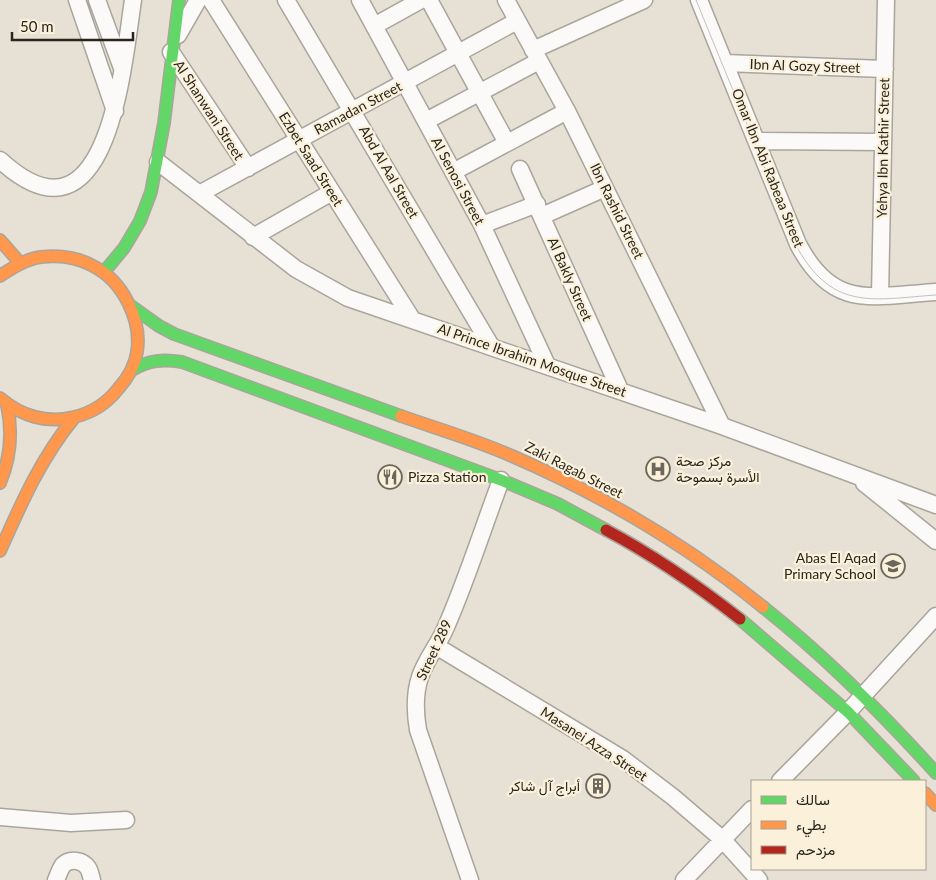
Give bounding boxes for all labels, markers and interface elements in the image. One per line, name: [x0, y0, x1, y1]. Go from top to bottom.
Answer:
scale bar: [12, 10, 134, 42]
text: 50 m: [20, 17, 54, 35]
street label: Ibn Al Gozy Street: [749, 55, 861, 76]
street label: Al Shanwani Street: [171, 57, 248, 163]
street label: Ramadan Street: [311, 77, 405, 138]
street label: Yehya Ibn Kathir Street: [873, 78, 892, 218]
street label: Omar Ibn Abi Rabeaa Street: [729, 86, 808, 250]
street label: Ezbet Saad Street: [276, 108, 347, 209]
street label: Abd Al Aal Street: [356, 122, 423, 221]
street label: Al Senosi Street: [428, 134, 489, 228]
street label: Ibn Rashid Street: [587, 160, 648, 261]
street label: Al Bakly Street: [544, 234, 597, 323]
street label: Al Prince Ibrahim Mosque Street: [436, 319, 629, 400]
street label: Zaki Ragab Street: [522, 438, 626, 502]
place label: مركز صحة الأسرة بسموحة: [676, 452, 760, 486]
hospital icon: مركز صحة الأسرة بسموحة: [645, 456, 671, 482]
restaurant icon: Pizza Station: [377, 464, 403, 490]
place label: Pizza Station: [408, 468, 486, 485]
place label: Abas El Aqad Primary School: [784, 549, 876, 582]
school or university icon: Abas El Aqad Primary School: [880, 553, 906, 579]
street label: Street 289: [412, 617, 455, 683]
street label: Masanei Azza Street: [538, 703, 651, 784]
building icon: أبراج آل شاكر: [585, 773, 611, 799]
place label: أبراج آل شاكر: [508, 777, 580, 797]
legend: [751, 780, 926, 870]
text: سالك: [796, 790, 830, 808]
text: بطيء: [796, 815, 826, 838]
text: مزدحم: [796, 840, 835, 860]

